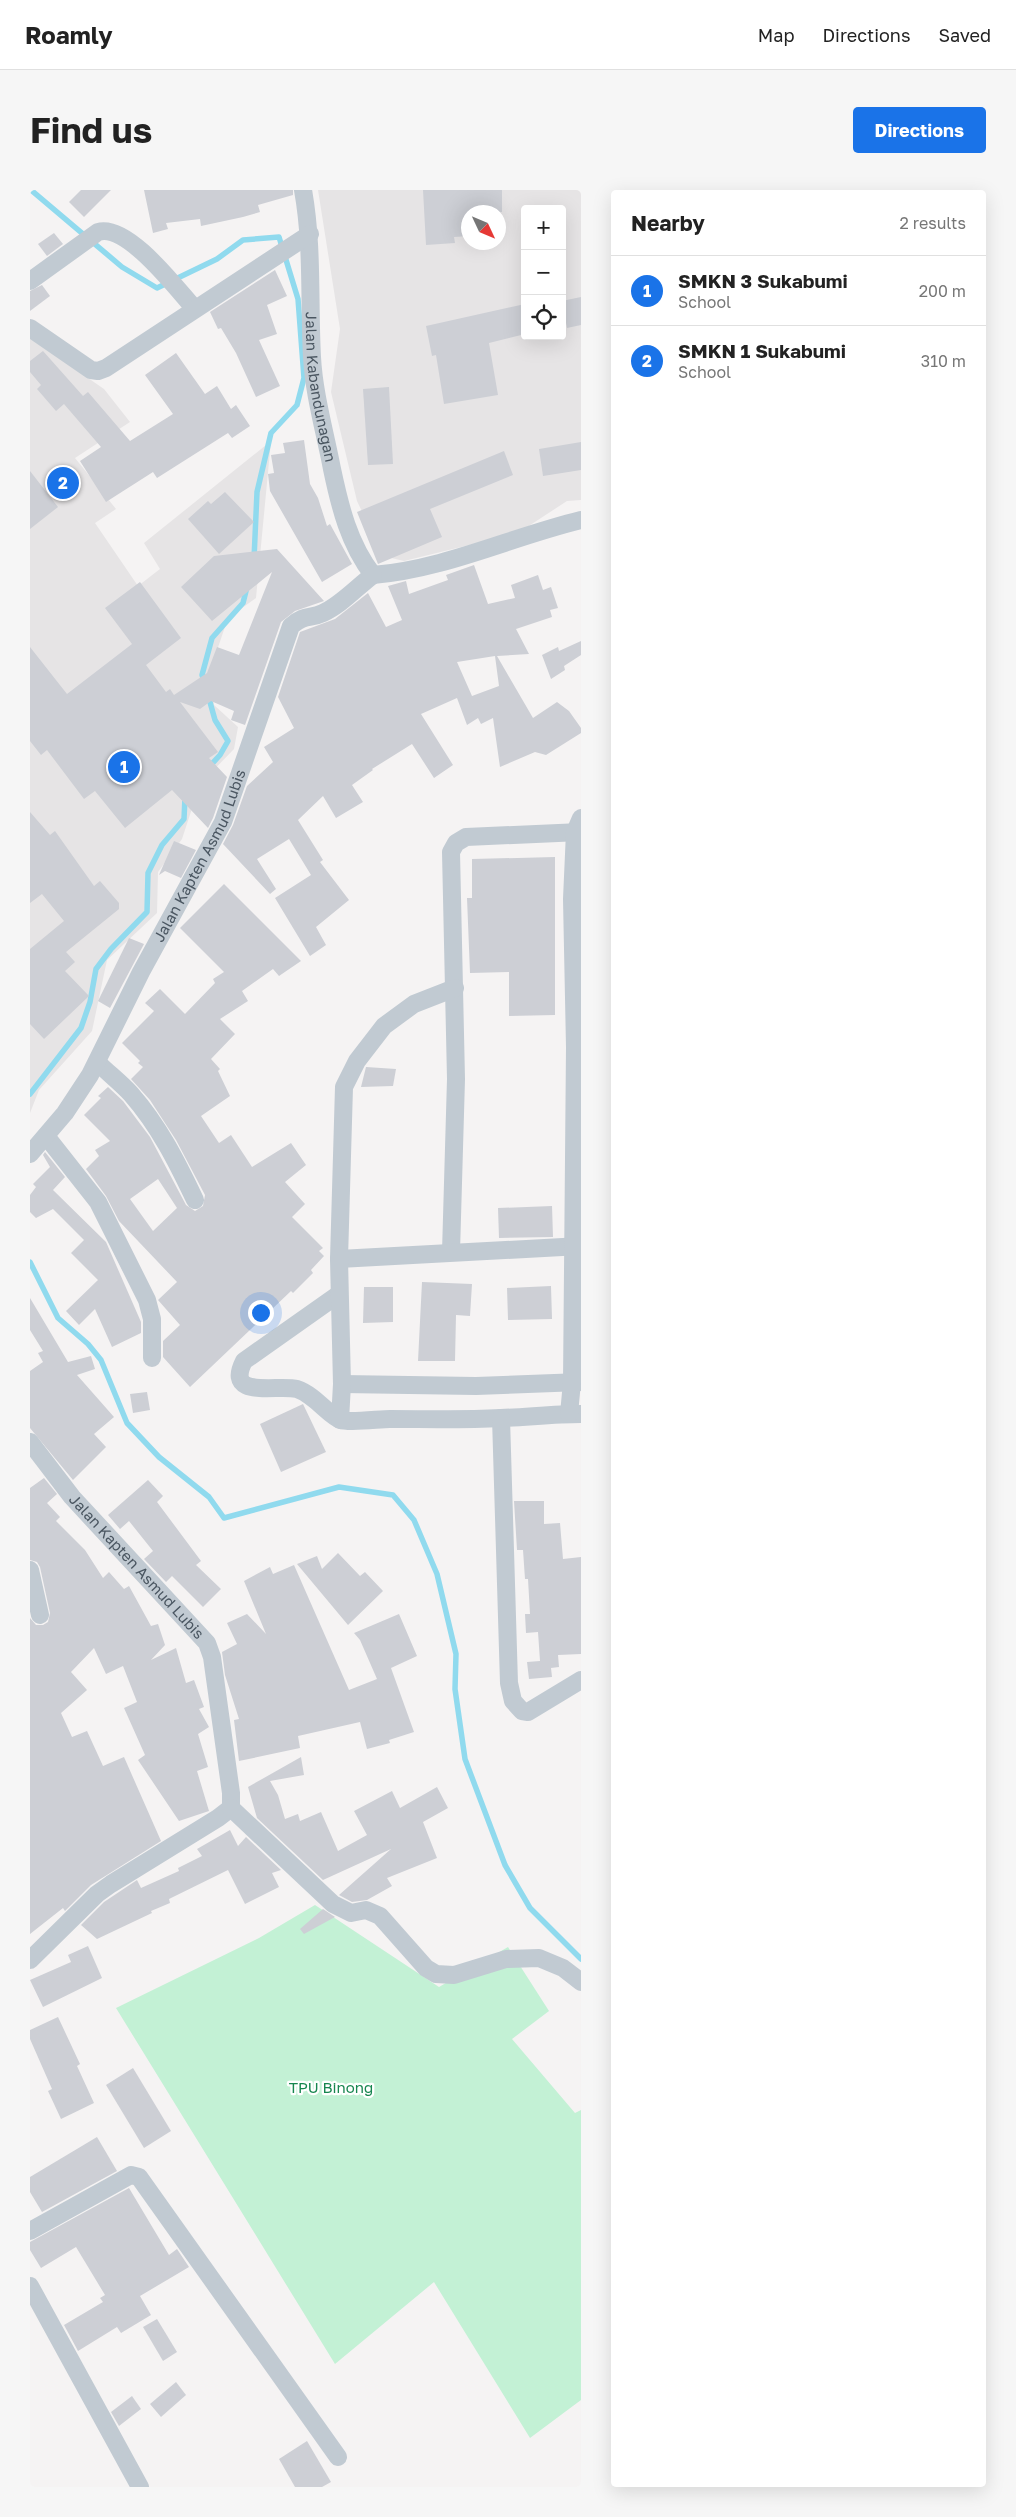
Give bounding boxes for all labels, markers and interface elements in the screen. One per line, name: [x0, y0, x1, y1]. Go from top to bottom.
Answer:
text: Roamly: [25, 20, 113, 49]
text: Map: [758, 24, 794, 46]
text: Directions: [822, 24, 910, 46]
text: Saved: [938, 24, 991, 46]
button: Directions: [853, 107, 986, 153]
text: Find us: [30, 109, 152, 151]
north arrow: [461, 205, 506, 250]
map controls: [521, 205, 566, 340]
button: +: [521, 205, 566, 250]
text: Nearby: [631, 210, 705, 236]
text: 2 results: [900, 213, 966, 233]
button: −: [521, 250, 566, 295]
text: SMKN 3 Sukabumi: [678, 269, 848, 292]
text: 1: [643, 281, 651, 301]
text: 200 m: [919, 281, 966, 301]
text: School: [678, 292, 731, 312]
button: locate: [521, 295, 566, 340]
street label: Jalan Kabandunagan: [303, 312, 340, 463]
text: SMKN 1 Sukabumi: [678, 339, 846, 362]
text: 2: [642, 351, 652, 371]
text: 310 m: [921, 351, 966, 371]
text: School: [678, 362, 731, 382]
pin: 2: [47, 464, 79, 502]
pin: 1: [108, 748, 140, 786]
street label: Jalan Kapten Asmud Lubis: [149, 767, 249, 945]
your location: [248, 1300, 274, 1326]
street label: Jalan Kapten Asmud Lubis: [66, 1490, 208, 1642]
park label: TPU Binong: [289, 2078, 373, 2096]

